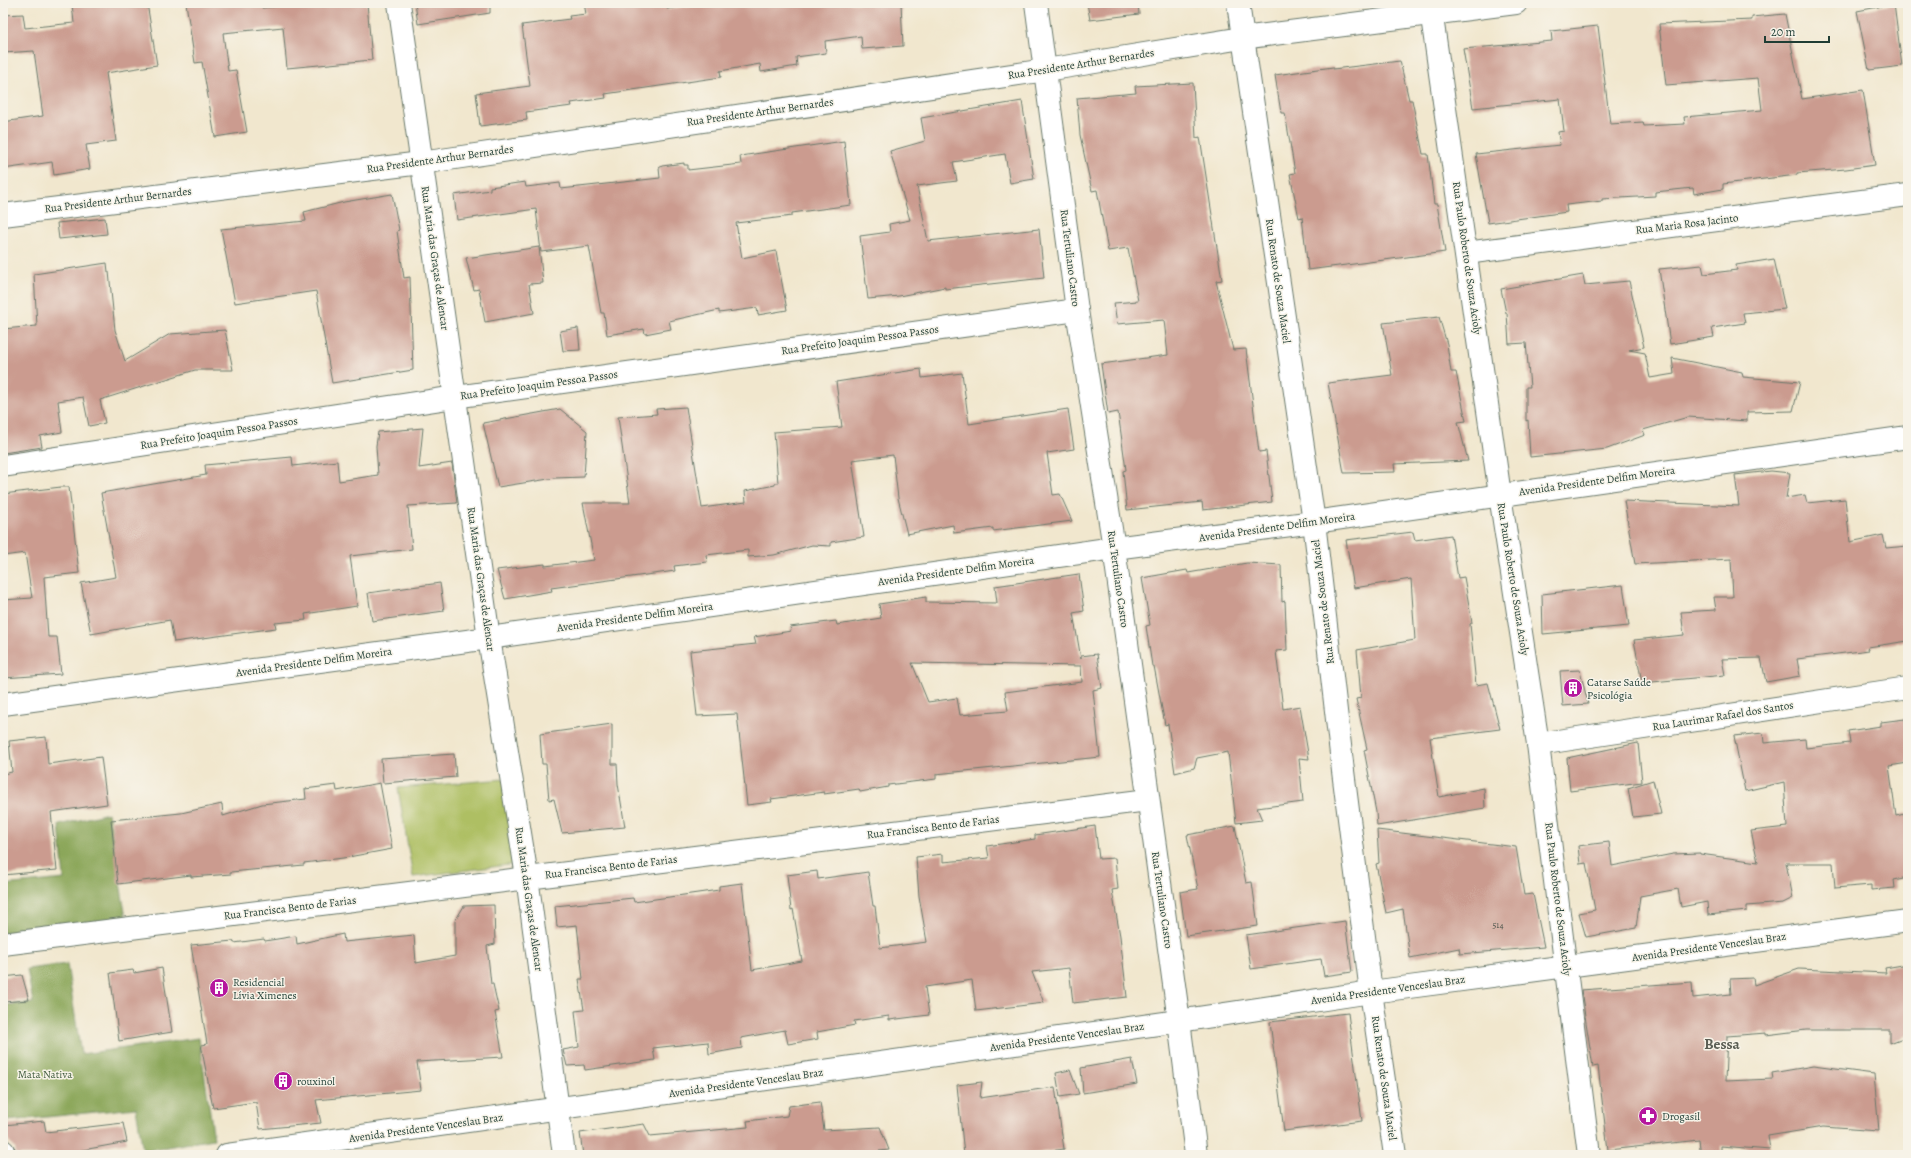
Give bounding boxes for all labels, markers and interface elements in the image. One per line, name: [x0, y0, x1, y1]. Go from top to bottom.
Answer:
scale bar: [1765, 18, 1829, 44]
text: 20 m: [1771, 24, 1795, 40]
street label: Rua Presidente Arthur Bernardes: [1007, 45, 1155, 83]
street label: Rua Presidente Arthur Bernardes: [686, 94, 834, 130]
street label: Rua Presidente Arthur Bernardes: [366, 141, 514, 177]
street label: Rua Paulo Roberto de Souza Acioly: [1449, 181, 1485, 336]
street label: Rua Presidente Arthur Bernardes: [44, 184, 192, 216]
street label: Rua Maria das Graças de Alencar: [417, 185, 453, 331]
street label: Rua Tertuliano Castro: [1057, 208, 1083, 308]
street label: Rua Maria Rosa Jacinto: [1635, 210, 1740, 238]
street label: Rua Renato de Souza Maciel: [1262, 218, 1294, 345]
street label: Rua Prefeito Joaquim Pessoa Passos: [780, 322, 940, 358]
street label: Rua Prefeito Joaquim Pessoa Passos: [459, 367, 619, 403]
street label: Rua Prefeito Joaquim Pessoa Passos: [139, 413, 299, 453]
street label: Avenida Presidente Delfim Moreira: [1517, 463, 1677, 500]
street label: Rua Paulo Roberto de Souza Acioly: [1494, 502, 1532, 656]
street label: Rua Maria das Graças de Alencar: [463, 506, 499, 652]
street label: Avenida Presidente Delfim Moreira: [1197, 509, 1357, 546]
street label: Rua Tertuliano Castro: [1104, 529, 1132, 629]
street label: Rua Renato de Souza Maciel: [1308, 538, 1338, 665]
street label: Avenida Presidente Delfim Moreira: [876, 553, 1036, 590]
street label: Avenida Presidente Delfim Moreira: [555, 599, 715, 636]
street label: Avenida Presidente Delfim Moreira: [234, 644, 394, 681]
place label: Catarse Saúde Psicológia: [1587, 675, 1651, 703]
building icon: Catarse Saúde Psicológia: [1562, 677, 1584, 699]
street label: Rua Laurimar Rafael dos Santos: [1651, 697, 1795, 735]
street label: Rua Francisca Bento de Farias: [866, 811, 1000, 843]
street label: Rua Paulo Roberto de Souza Acioly: [1541, 822, 1575, 977]
street label: Rua Maria das Graças de Alencar: [511, 826, 547, 972]
street label: Rua Tertuliano Castro: [1148, 850, 1176, 950]
street label: Rua Francisca Bento de Farias: [544, 851, 678, 883]
street label: Rua Francisca Bento de Farias: [223, 892, 357, 924]
house number: 514: [1492, 919, 1504, 931]
street label: Avenida Presidente Venceslau Braz: [1630, 929, 1787, 965]
street label: Avenida Presidente Venceslau Braz: [1309, 972, 1466, 1008]
place label: Residencial Lívia Ximenes: [233, 975, 297, 1003]
building icon: Residencial Lívia Ximenes: [208, 977, 230, 999]
street label: Rua Renato de Souza Maciel: [1368, 1015, 1400, 1142]
street label: Avenida Presidente Venceslau Braz: [988, 1019, 1145, 1055]
district label: Bessa: [1704, 1034, 1741, 1054]
street label: Avenida Presidente Venceslau Braz: [667, 1065, 824, 1101]
park label: Mata Nativa: [18, 1067, 73, 1082]
building icon: rouxinol: [272, 1070, 294, 1092]
place label: rouxinol: [297, 1074, 335, 1089]
pharmacy icon: Drogasil: [1637, 1105, 1659, 1127]
place label: Drogasil: [1662, 1109, 1700, 1124]
street label: Avenida Presidente Venceslau Braz: [347, 1110, 504, 1146]

